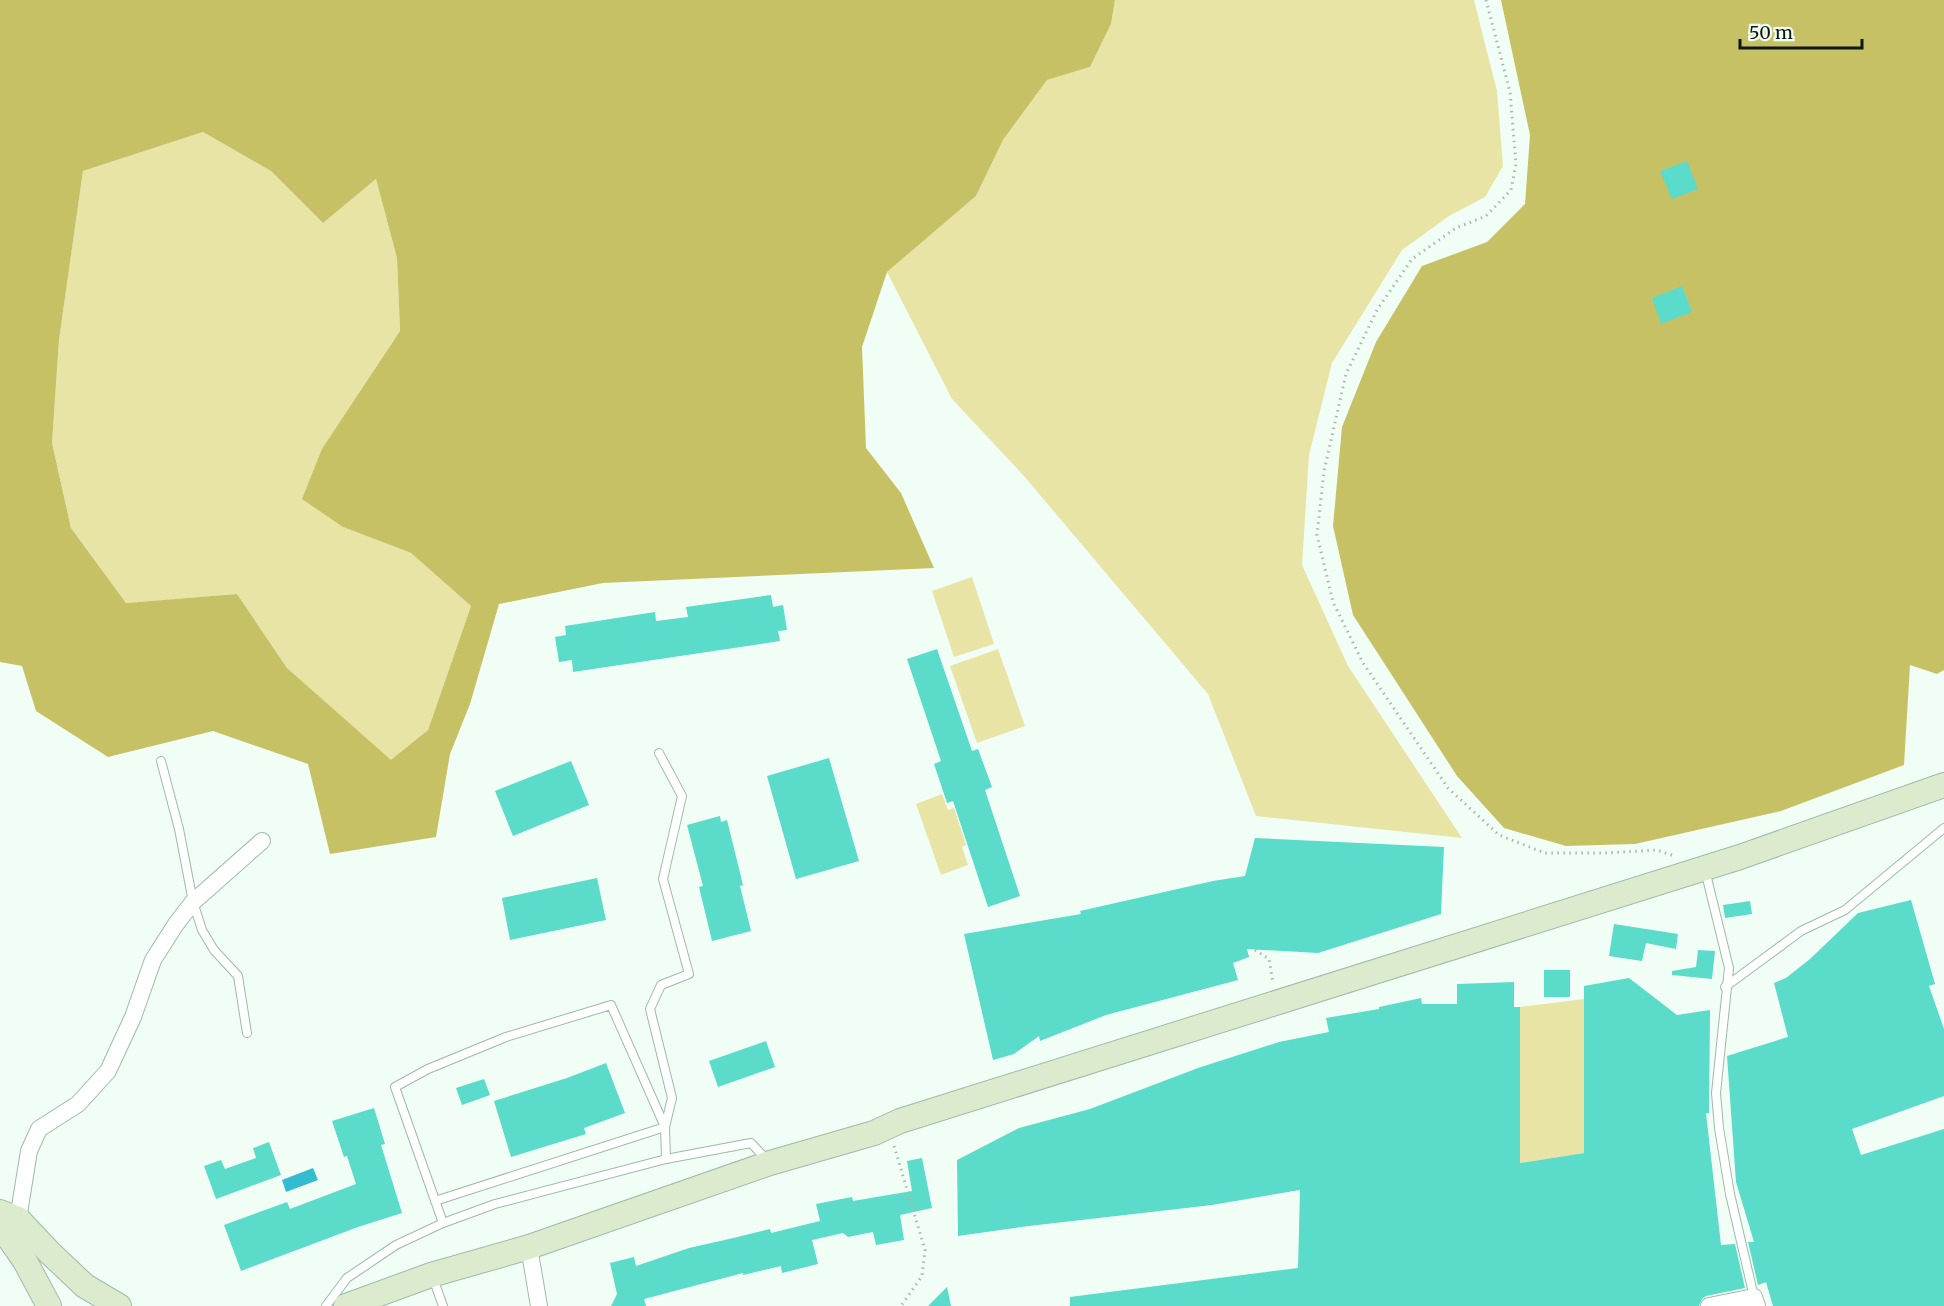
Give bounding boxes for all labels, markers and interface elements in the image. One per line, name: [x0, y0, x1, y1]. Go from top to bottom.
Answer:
scale bar: [1740, 12, 1862, 50]
text: 50 m: [1749, 21, 1793, 44]

